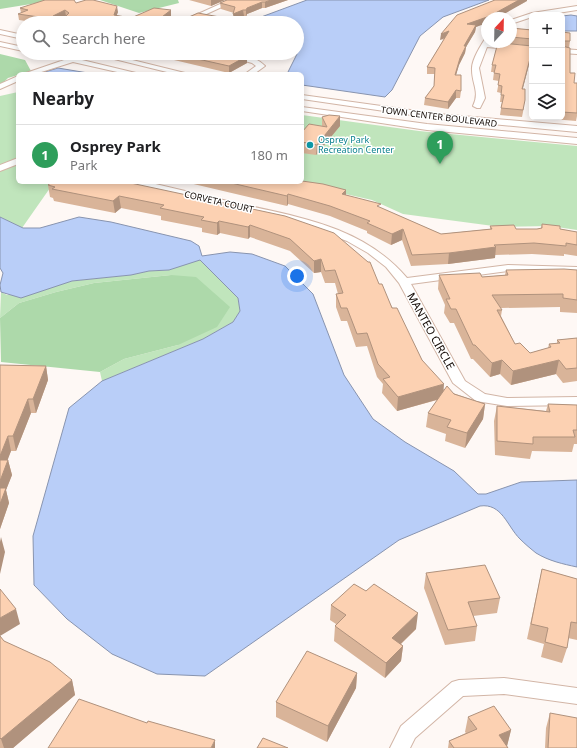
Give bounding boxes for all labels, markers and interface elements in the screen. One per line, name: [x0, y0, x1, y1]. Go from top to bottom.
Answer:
north arrow: [481, 12, 517, 48]
map controls: [529, 12, 565, 120]
button: +: [529, 12, 565, 48]
search box: [16, 16, 304, 60]
icon: search: [30, 27, 52, 49]
text: Search here: [62, 28, 145, 48]
button: −: [529, 48, 565, 84]
button: layers: [529, 84, 565, 120]
text: Nearby: [32, 87, 94, 110]
street label: TOWN CENTER BOULEVARD: [380, 103, 498, 130]
pin: 1: [427, 131, 453, 164]
place label: Osprey Park Recreation Center: [318, 133, 394, 156]
text: Osprey Park: [70, 136, 161, 156]
marker: Osprey Park Recreation Center: [305, 140, 315, 150]
text: 1: [41, 146, 49, 164]
text: 180 m: [250, 146, 288, 164]
text: Park: [70, 156, 97, 174]
street label: CORVETA COURT: [183, 187, 255, 216]
your location: [287, 266, 307, 286]
street label: MANTEO CIRCLE: [404, 290, 459, 372]

